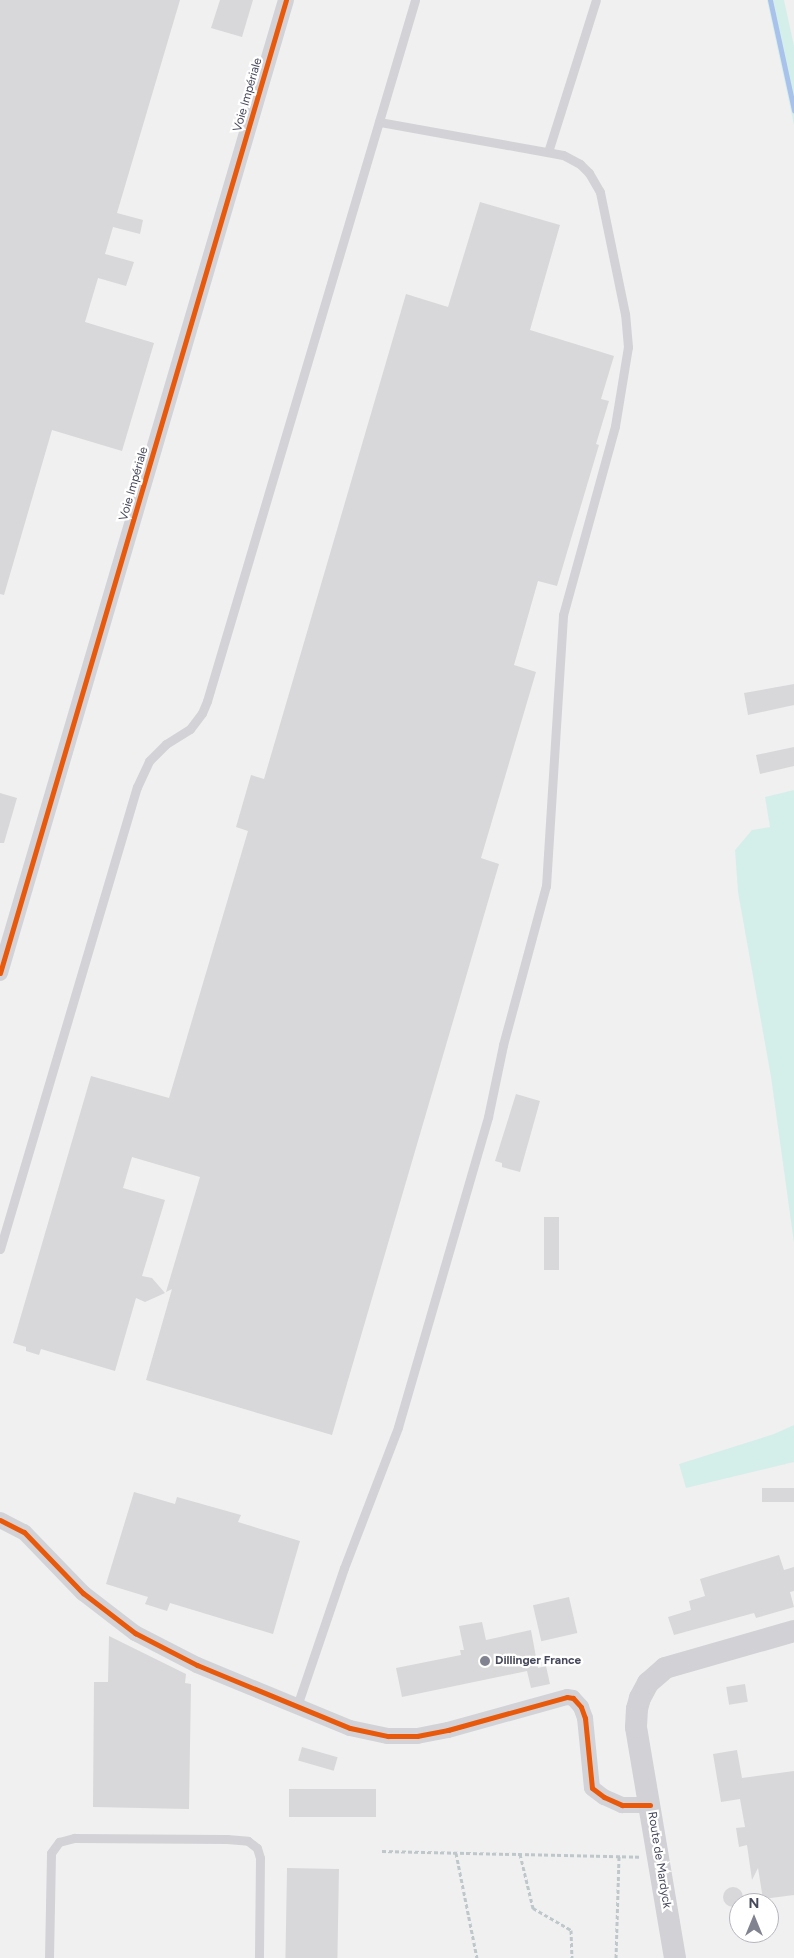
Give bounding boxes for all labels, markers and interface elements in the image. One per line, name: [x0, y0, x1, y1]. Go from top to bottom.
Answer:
street label: Voie Impériale: [231, 56, 265, 134]
street label: Voie Impériale: [117, 445, 151, 523]
place label: Dillinger France: [495, 1654, 581, 1668]
marker: Dillinger France: [479, 1655, 491, 1667]
street label: Route de Mardyck: [644, 1811, 674, 1909]
north arrow: [729, 1893, 779, 1943]
text: N: [749, 1895, 759, 1912]

